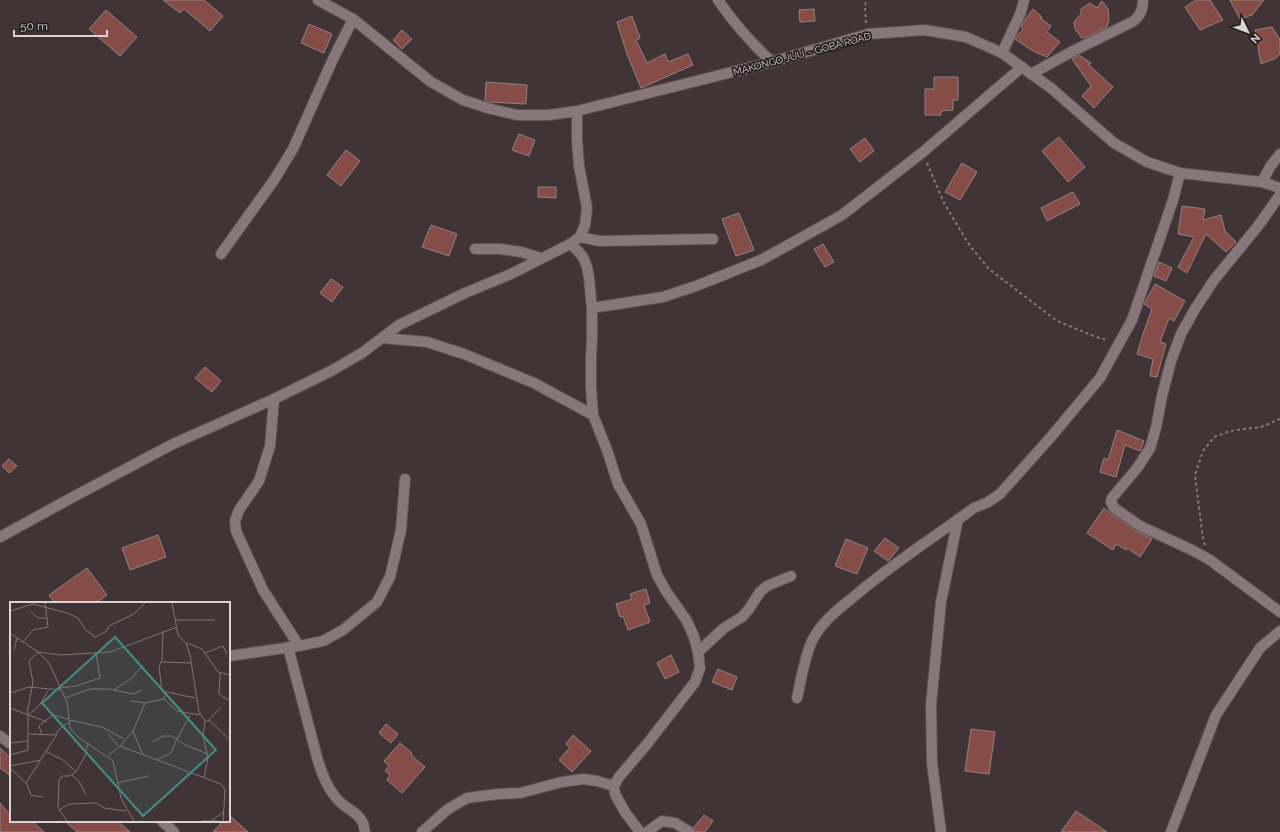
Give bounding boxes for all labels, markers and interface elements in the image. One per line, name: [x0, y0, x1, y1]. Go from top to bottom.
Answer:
scale bar: [14, 12, 107, 38]
north arrow: [1228, 12, 1268, 52]
text: 50 m: [20, 19, 48, 33]
street label: MAKONGO JUU – GOBA ROAD: [732, 30, 872, 78]
text: N: [1247, 31, 1263, 46]
inset map: [10, 602, 230, 822]

